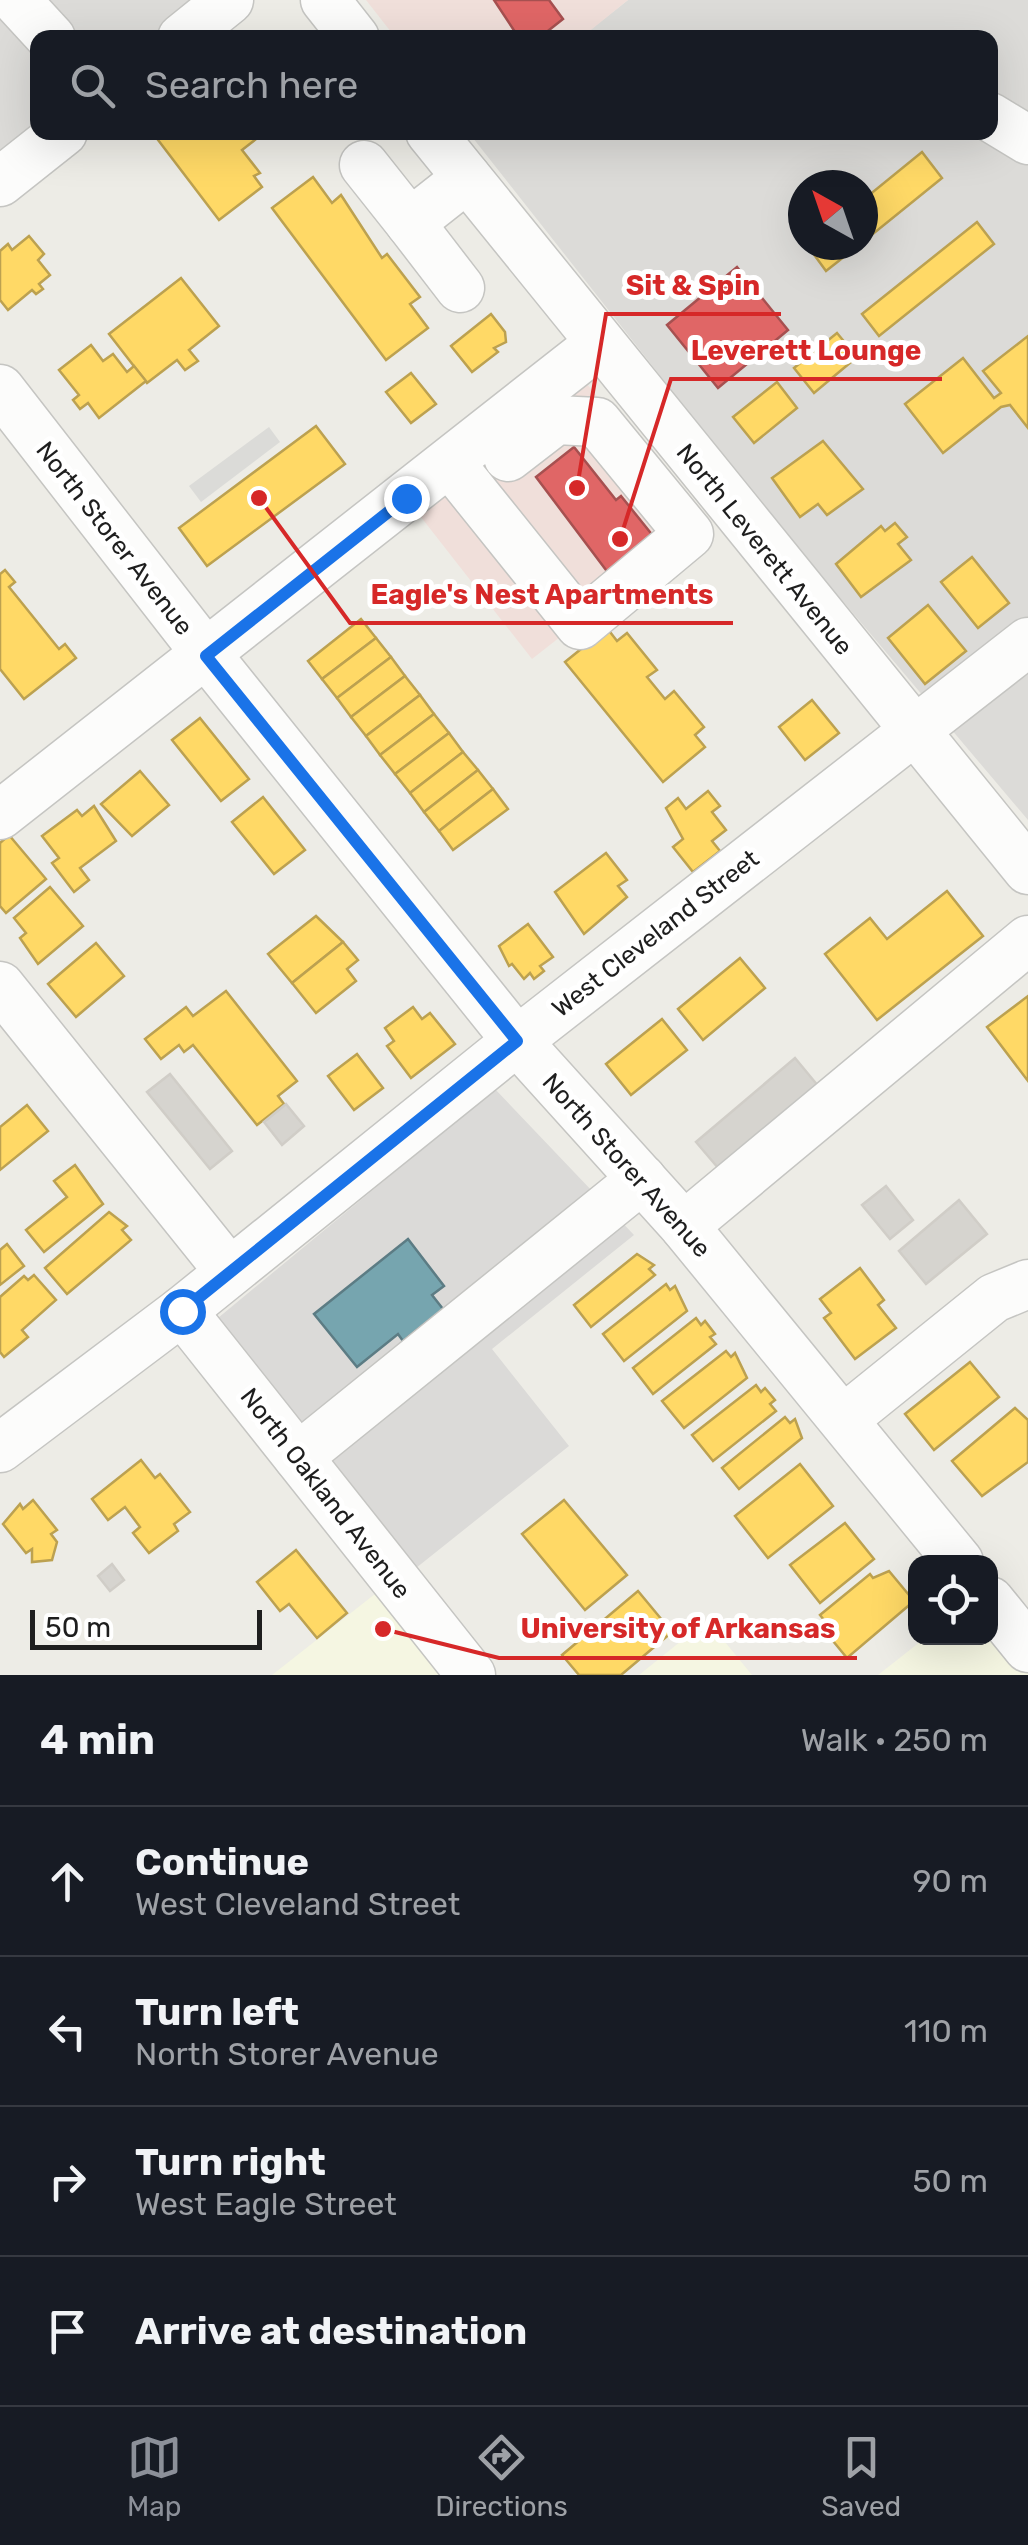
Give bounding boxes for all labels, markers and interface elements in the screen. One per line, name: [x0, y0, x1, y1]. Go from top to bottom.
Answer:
search box: [30, 30, 998, 140]
icon: search: [65, 58, 120, 113]
text: Search here: [145, 62, 358, 108]
north arrow: [788, 170, 878, 260]
callout: Sit & Spin: [606, 256, 781, 314]
text: Sit & Spin: [626, 269, 760, 302]
callout: Leverett Lounge: [671, 321, 942, 379]
text: Leverett Lounge: [691, 334, 921, 367]
street label: North Storer Avenue: [30, 436, 199, 641]
street label: North Leverett Avenue: [671, 438, 859, 661]
route end: [384, 476, 430, 522]
callout: Eagle's Nest Apartments: [350, 565, 733, 623]
text: Eagle's Nest Apartments: [370, 578, 714, 611]
street label: West Cleveland Street: [546, 844, 765, 1023]
street label: North Storer Avenue: [536, 1067, 717, 1263]
route start: [160, 1289, 206, 1335]
street label: North Oakland Avenue: [234, 1382, 417, 1604]
map controls: [908, 1555, 998, 1645]
button: locate: [908, 1555, 998, 1645]
callout: University of Arkansas: [499, 1600, 857, 1658]
scale bar: [30, 1605, 262, 1650]
text: 50 m: [45, 1611, 111, 1644]
text: University of Arkansas: [520, 1612, 836, 1645]
text: 4 min: [40, 1715, 155, 1765]
text: Walk · 250 m: [801, 1721, 988, 1759]
text: Continue: [135, 1839, 309, 1885]
icon: ahead: [40, 1854, 95, 1909]
text: 90 m: [912, 1862, 988, 1900]
text: West Cleveland Street: [135, 1885, 460, 1923]
text: Turn left: [135, 1989, 299, 2035]
icon: left: [40, 2004, 95, 2059]
text: 110 m: [904, 2012, 988, 2050]
text: North Storer Avenue: [135, 2035, 439, 2073]
text: Turn right: [135, 2139, 326, 2185]
icon: right: [40, 2154, 95, 2209]
text: 50 m: [912, 2162, 988, 2200]
text: West Eagle Street: [135, 2185, 397, 2223]
icon: arrive: [40, 2304, 95, 2359]
text: Arrive at destination: [135, 2308, 527, 2354]
tab: Map: [127, 2430, 182, 2523]
tab: Directions: [435, 2430, 568, 2523]
tab: Saved: [821, 2430, 901, 2523]

